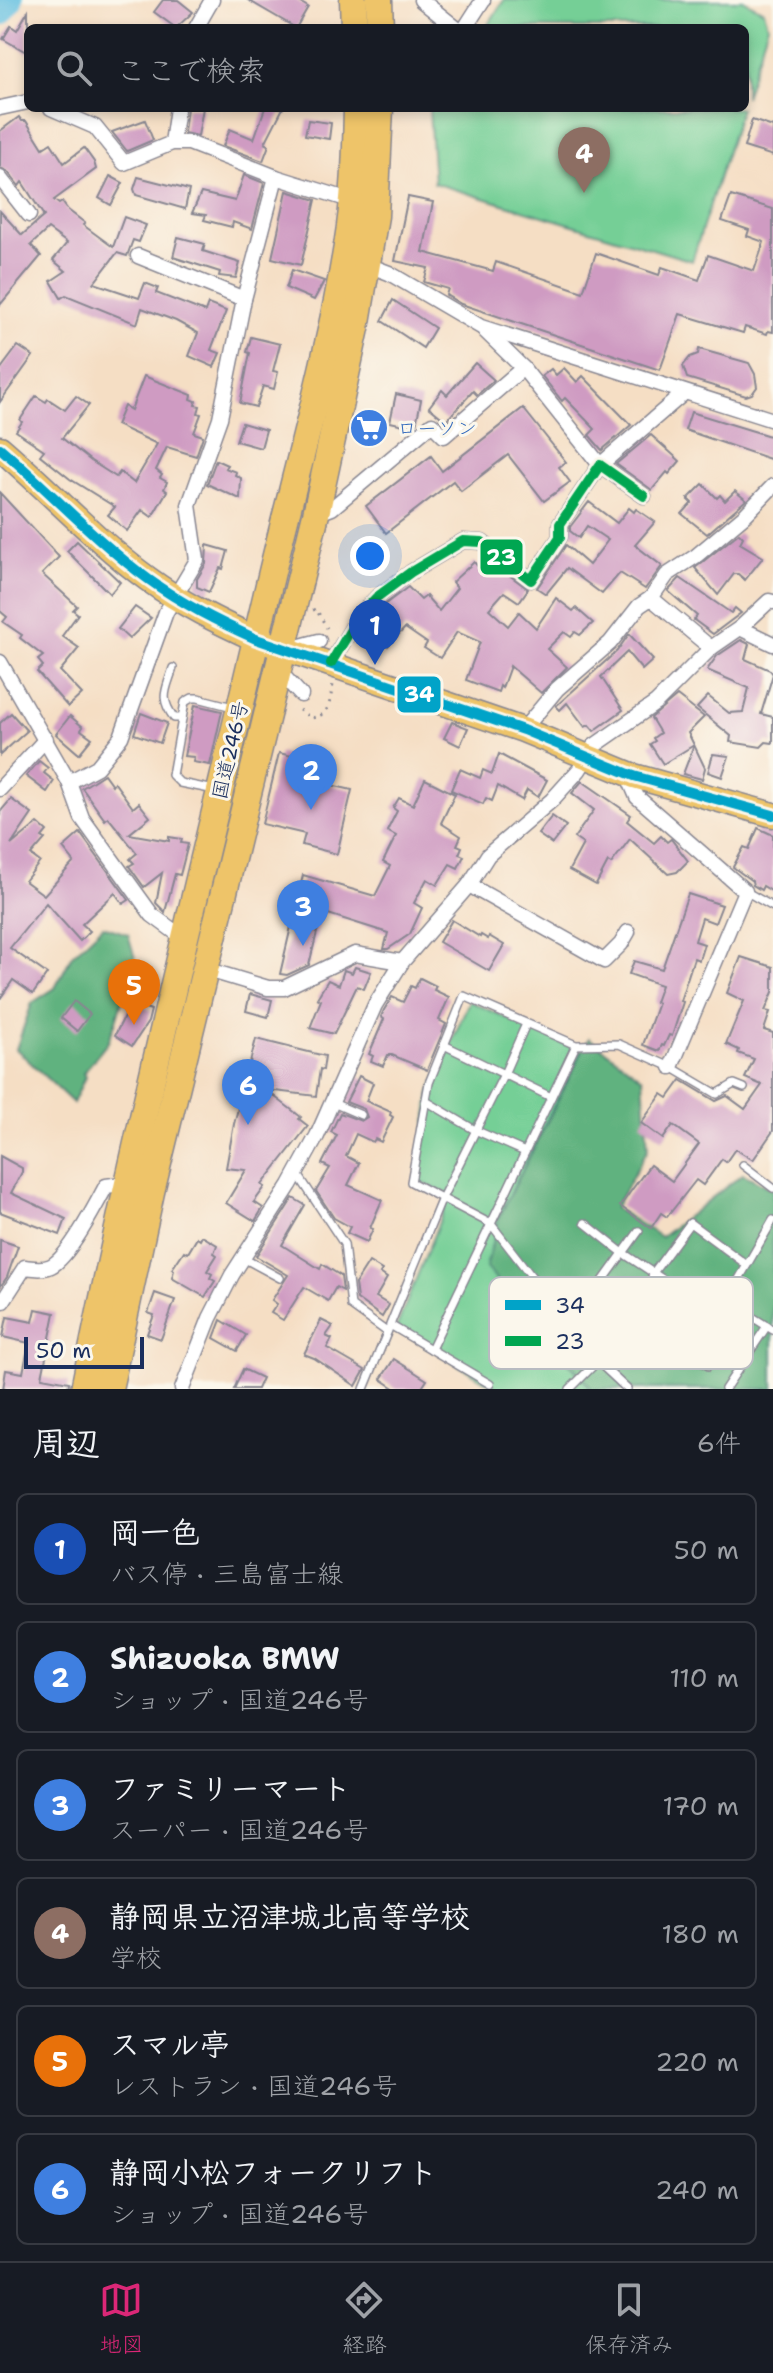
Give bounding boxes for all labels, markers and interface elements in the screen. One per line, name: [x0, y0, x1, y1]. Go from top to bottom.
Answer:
search box: [24, 24, 749, 112]
icon: search: [52, 46, 96, 90]
text: ここで検索: [116, 50, 266, 91]
pin: 4: [558, 127, 610, 193]
supermarket icon: ローソン: [348, 407, 390, 449]
place label: ローソン: [397, 415, 477, 441]
your location: [350, 536, 390, 576]
line badge: 23: [479, 538, 524, 576]
text: 23: [486, 543, 516, 572]
pin: 1: [349, 599, 401, 665]
line badge: 34: [396, 675, 442, 714]
text: 34: [404, 680, 435, 709]
street label: 国道246号: [206, 698, 254, 802]
pin: 2: [285, 744, 337, 810]
pin: 3: [277, 880, 329, 946]
pin: 5: [108, 959, 160, 1025]
pin: 6: [222, 1059, 274, 1125]
legend: [489, 1277, 753, 1369]
text: 34: [555, 1291, 585, 1320]
text: 23: [555, 1327, 585, 1356]
scale bar: [24, 1333, 144, 1369]
text: 50 m: [36, 1336, 91, 1365]
text: 周辺: [32, 1420, 100, 1466]
text: 6件: [697, 1425, 741, 1460]
text: 岡一色: [110, 1512, 200, 1553]
text: 1: [54, 1532, 66, 1567]
text: 50 m: [674, 1532, 739, 1567]
text: バス停 · 三島富士線: [110, 1556, 343, 1591]
text: Shizuoka BMW: [110, 1638, 340, 1679]
text: 2: [51, 1660, 69, 1695]
text: 110 m: [669, 1660, 739, 1695]
text: ショップ · 国道246号: [110, 1682, 368, 1717]
text: ファミリーマート: [110, 1768, 351, 1809]
text: 3: [51, 1788, 69, 1823]
text: 170 m: [662, 1788, 739, 1823]
text: スーパー · 国道246号: [110, 1812, 368, 1847]
text: 静岡県立沼津城北高等学校: [110, 1896, 470, 1937]
text: 4: [51, 1916, 69, 1951]
text: 180 m: [661, 1916, 739, 1951]
text: 学校: [110, 1940, 162, 1975]
text: スマル亭: [110, 2024, 230, 2065]
text: 5: [52, 2044, 68, 2079]
text: 220 m: [655, 2044, 739, 2079]
text: レストラン · 国道246号: [110, 2068, 398, 2103]
text: 静岡小松フォークリフト: [110, 2152, 438, 2193]
text: 6: [51, 2172, 69, 2207]
text: 240 m: [655, 2172, 739, 2207]
text: ショップ · 国道246号: [110, 2196, 368, 2231]
tab: 地図: [99, 2278, 144, 2359]
tab: 経路: [342, 2278, 387, 2359]
tab: 保存済み: [585, 2278, 674, 2359]

